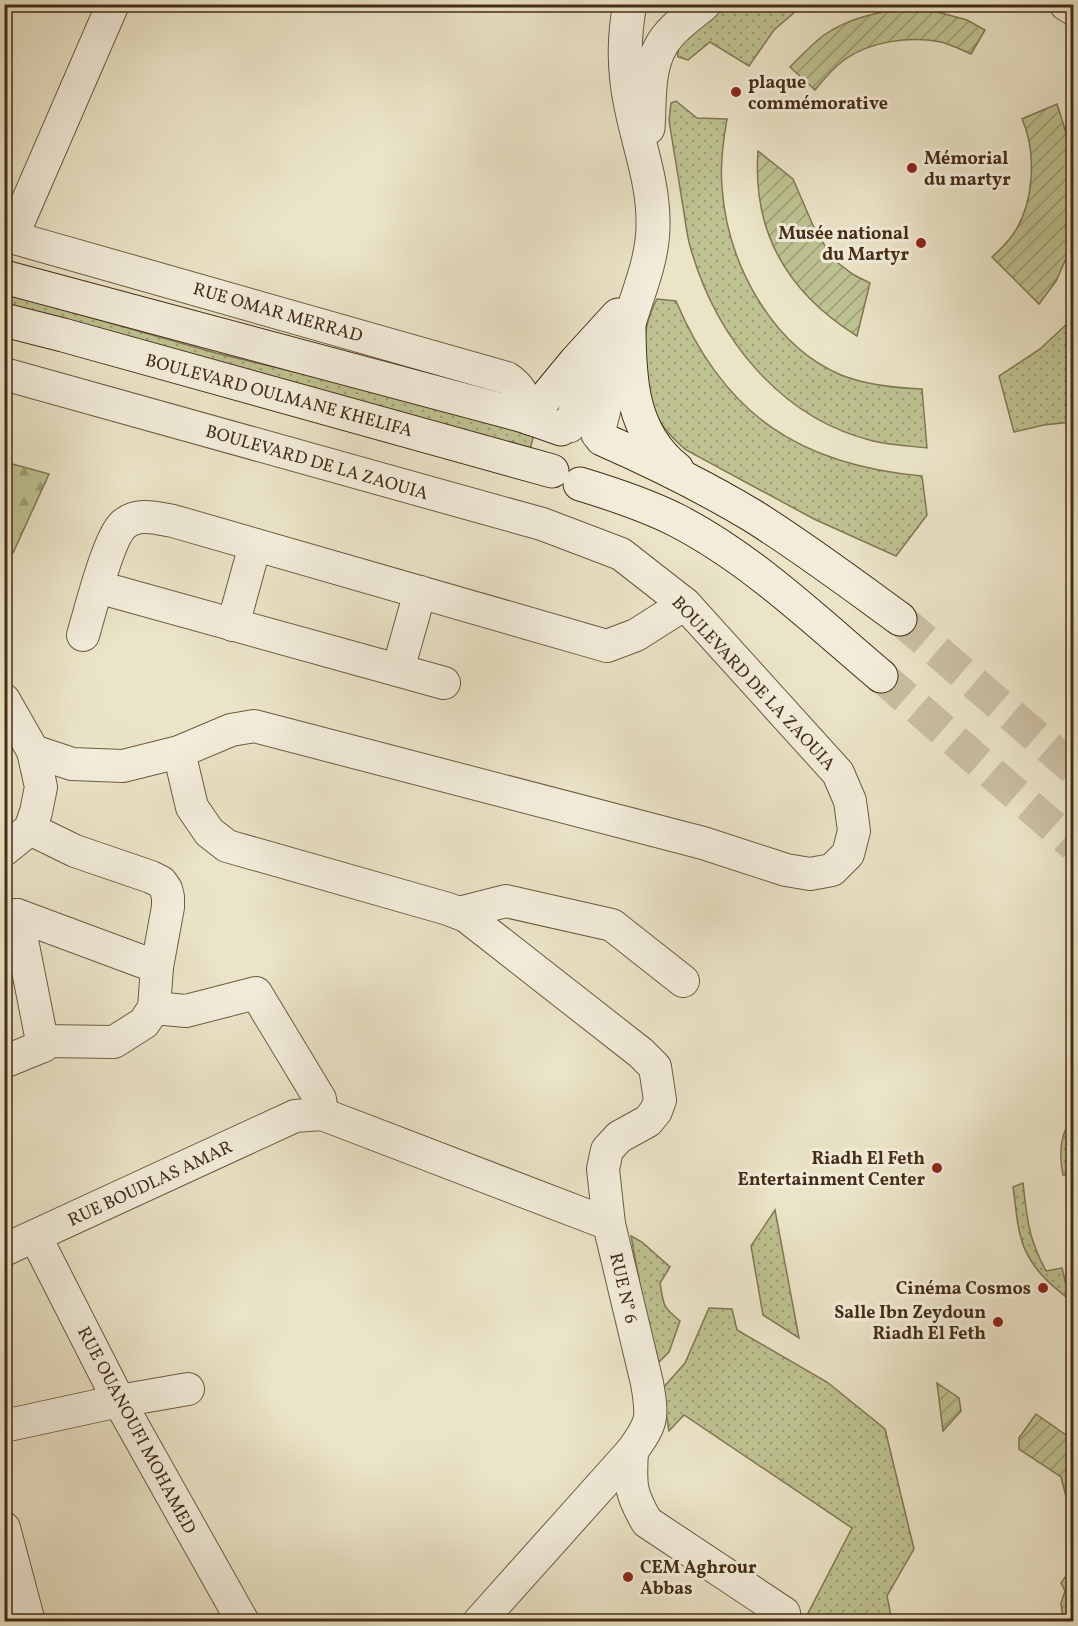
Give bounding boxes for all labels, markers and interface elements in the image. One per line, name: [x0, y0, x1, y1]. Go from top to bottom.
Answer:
place label: plaque commémorative: [748, 71, 888, 117]
marker: plaque commémorative: [729, 85, 743, 99]
place label: Mémorial du martyr: [924, 147, 1011, 193]
marker: Mémorial du martyr: [905, 161, 919, 175]
place label: Musée national du Martyr: [778, 222, 909, 268]
marker: Musée national du Martyr: [914, 236, 928, 250]
street label: RUE OMAR MERRAD: [190, 277, 365, 350]
street label: BOULEVARD OULMANE KHELIFA: [142, 349, 415, 444]
street label: BOULEVARD DE LA ZAOUIA: [202, 420, 431, 507]
street label: BOULEVARD DE LA ZAOUIA: [665, 591, 841, 777]
street label: RUE BOUDLAS AMAR: [64, 1135, 237, 1234]
place label: Riadh El Feth Entertainment Center: [737, 1147, 925, 1193]
marker: Riadh El Feth Entertainment Center: [930, 1161, 944, 1175]
street label: RUE N° 6: [602, 1251, 643, 1326]
place label: Cinéma Cosmos: [896, 1277, 1031, 1302]
marker: Cinéma Cosmos: [1036, 1281, 1050, 1295]
place label: Salle Ibn Zeydoun Riadh El Feth: [834, 1301, 986, 1347]
marker: Salle Ibn Zeydoun Riadh El Feth: [991, 1315, 1005, 1329]
street label: RUE OUANOUFI MOHAMED: [70, 1323, 201, 1539]
place label: CEM Aghrour Abbas: [640, 1556, 757, 1602]
marker: CEM Aghrour Abbas: [621, 1570, 635, 1584]

